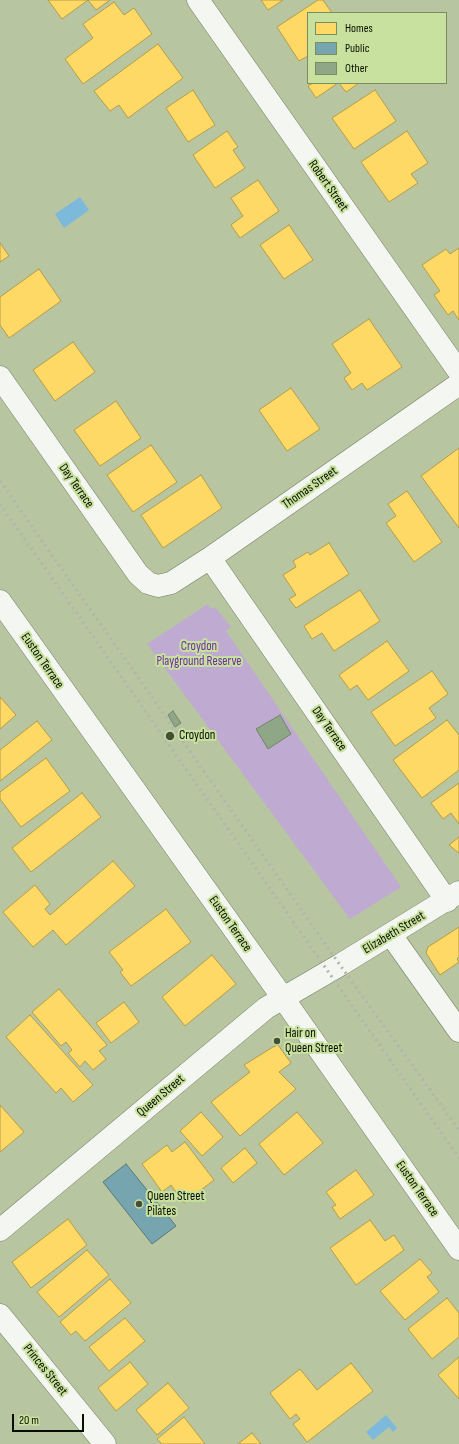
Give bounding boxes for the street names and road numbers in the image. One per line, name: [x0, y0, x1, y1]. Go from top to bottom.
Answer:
street label: Robert Street: [305, 157, 351, 215]
street label: Day Terrace: [55, 461, 97, 511]
street label: Thomas Street: [279, 463, 341, 513]
street label: Euston Terrace: [17, 630, 67, 692]
street label: Day Terrace: [308, 704, 350, 754]
street label: Euston Terrace: [205, 893, 255, 955]
street label: Elizabeth Street: [360, 908, 428, 958]
street label: Queen Street: [134, 1072, 188, 1120]
street label: Euston Terrace: [392, 1158, 442, 1220]
street label: Princes Street: [20, 1341, 70, 1399]

